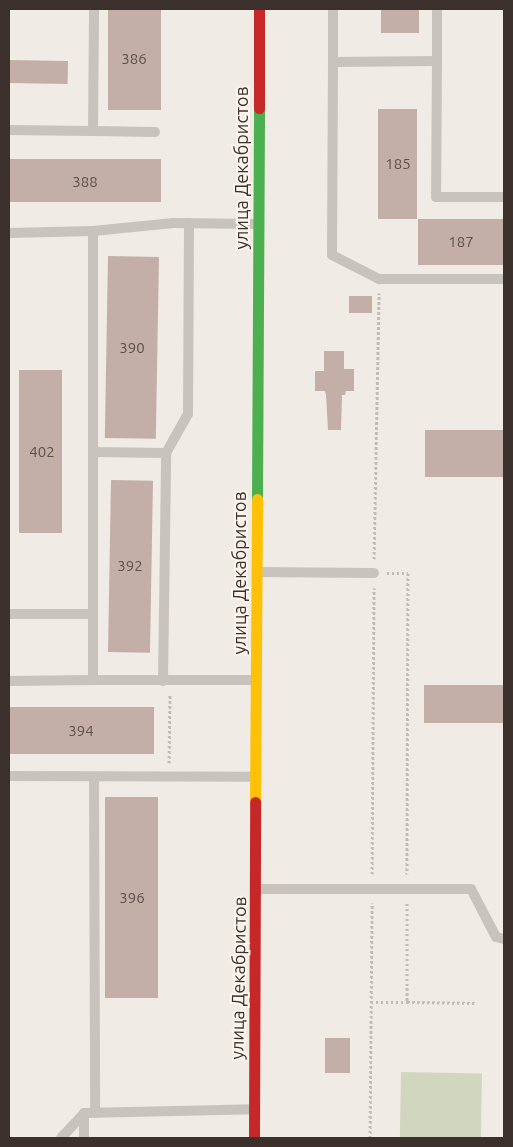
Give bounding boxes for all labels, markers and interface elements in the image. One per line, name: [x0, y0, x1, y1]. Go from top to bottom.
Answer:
house number: 386: [121, 50, 147, 68]
street label: улица Декабристов: [230, 86, 252, 250]
house number: 185: [385, 155, 411, 173]
house number: 388: [72, 173, 98, 191]
house number: 187: [448, 233, 474, 251]
house number: 390: [119, 339, 145, 357]
house number: 402: [29, 443, 55, 461]
street label: улица Декабристов: [228, 491, 250, 655]
house number: 392: [117, 557, 143, 575]
house number: 394: [68, 722, 94, 740]
house number: 396: [119, 889, 145, 907]
street label: улица Декабристов: [226, 896, 250, 1060]

